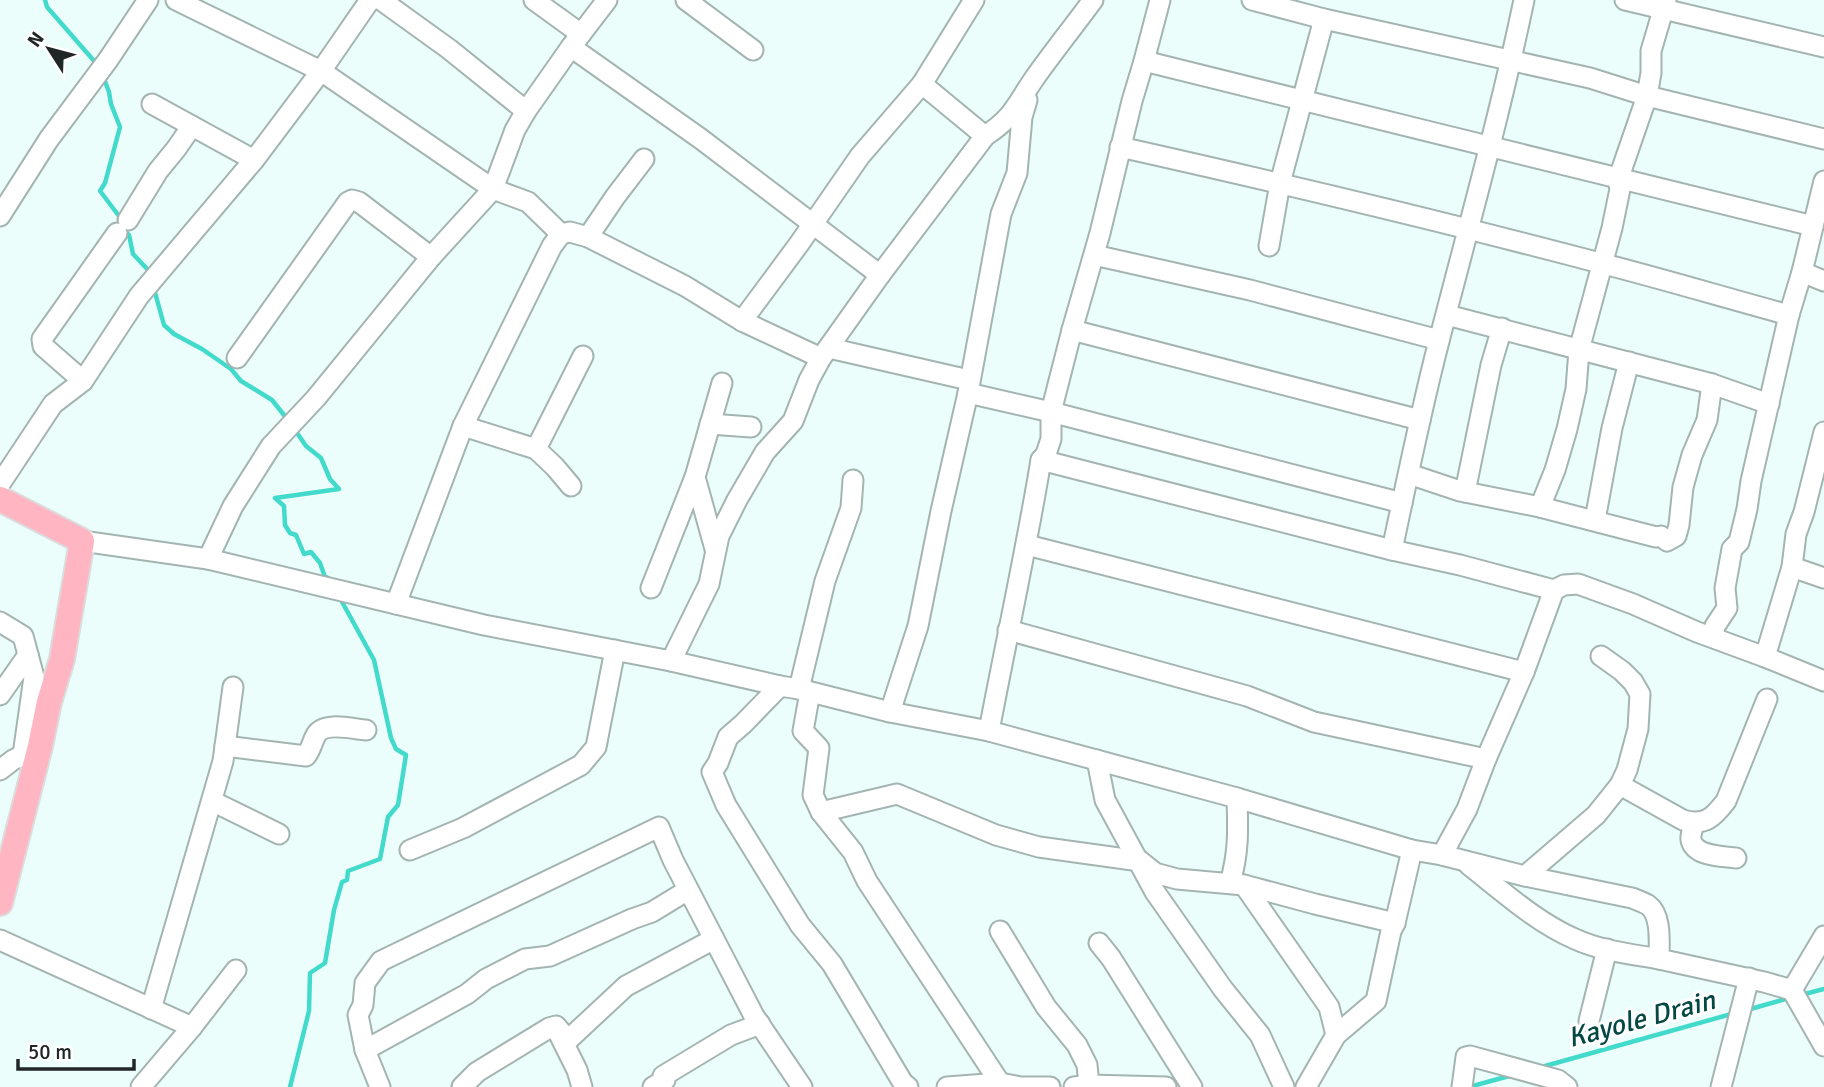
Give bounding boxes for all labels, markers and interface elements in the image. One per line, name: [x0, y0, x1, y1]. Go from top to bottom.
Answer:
north arrow: [14, 14, 84, 84]
text: N: [22, 27, 50, 52]
water label: Kayole Drain: [1564, 983, 1719, 1055]
scale bar: [18, 1028, 133, 1072]
text: 50 m: [28, 1039, 72, 1065]

